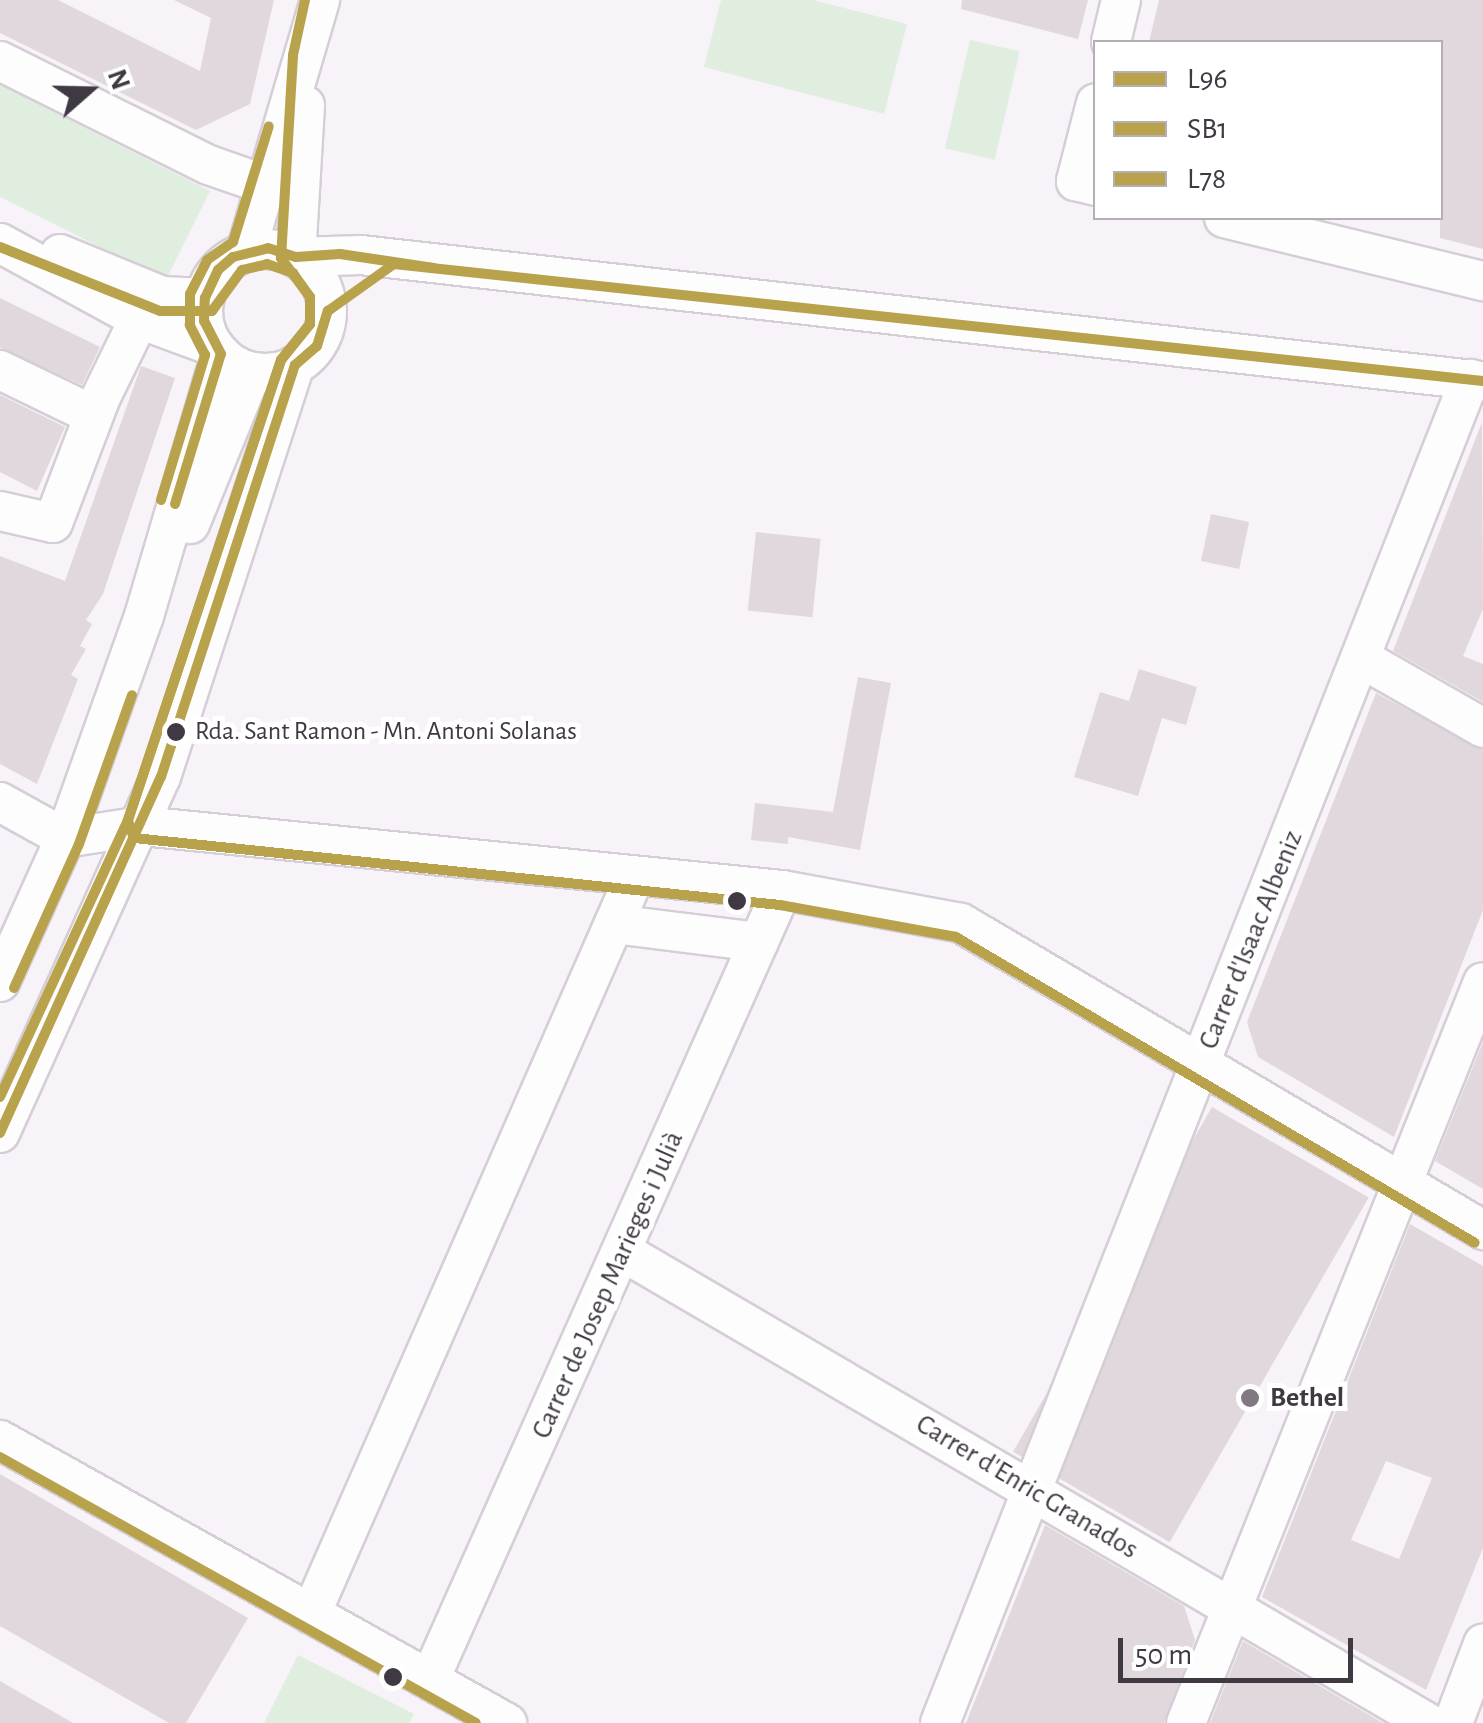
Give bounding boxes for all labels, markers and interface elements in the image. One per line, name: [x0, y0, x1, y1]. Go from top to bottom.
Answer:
north arrow: [40, 40, 140, 140]
legend: [1093, 40, 1443, 220]
text: L96: [1187, 64, 1228, 94]
text: N: [102, 66, 135, 94]
text: SB1: [1187, 114, 1228, 144]
text: L78: [1187, 164, 1226, 194]
place label: Rda. Sant Ramon - Mn. Antoni Solanas: [195, 716, 577, 748]
marker: Rda. Sant Ramon - Mn. Antoni Solanas: [166, 722, 186, 742]
street label: Carrer d'Isaac Albeniz: [1192, 826, 1310, 1054]
unlabelled marker: [727, 891, 747, 911]
street label: Carrer de Josep Marieges i Julià: [525, 1126, 691, 1444]
place label: Bethel: [1270, 1381, 1344, 1415]
marker: Bethel: [1239, 1387, 1261, 1409]
street label: Carrer d'Enric Granados: [910, 1407, 1144, 1567]
scale bar: [1123, 1618, 1358, 1680]
text: 50 m: [1135, 1640, 1192, 1670]
unlabelled marker: [383, 1667, 403, 1687]

